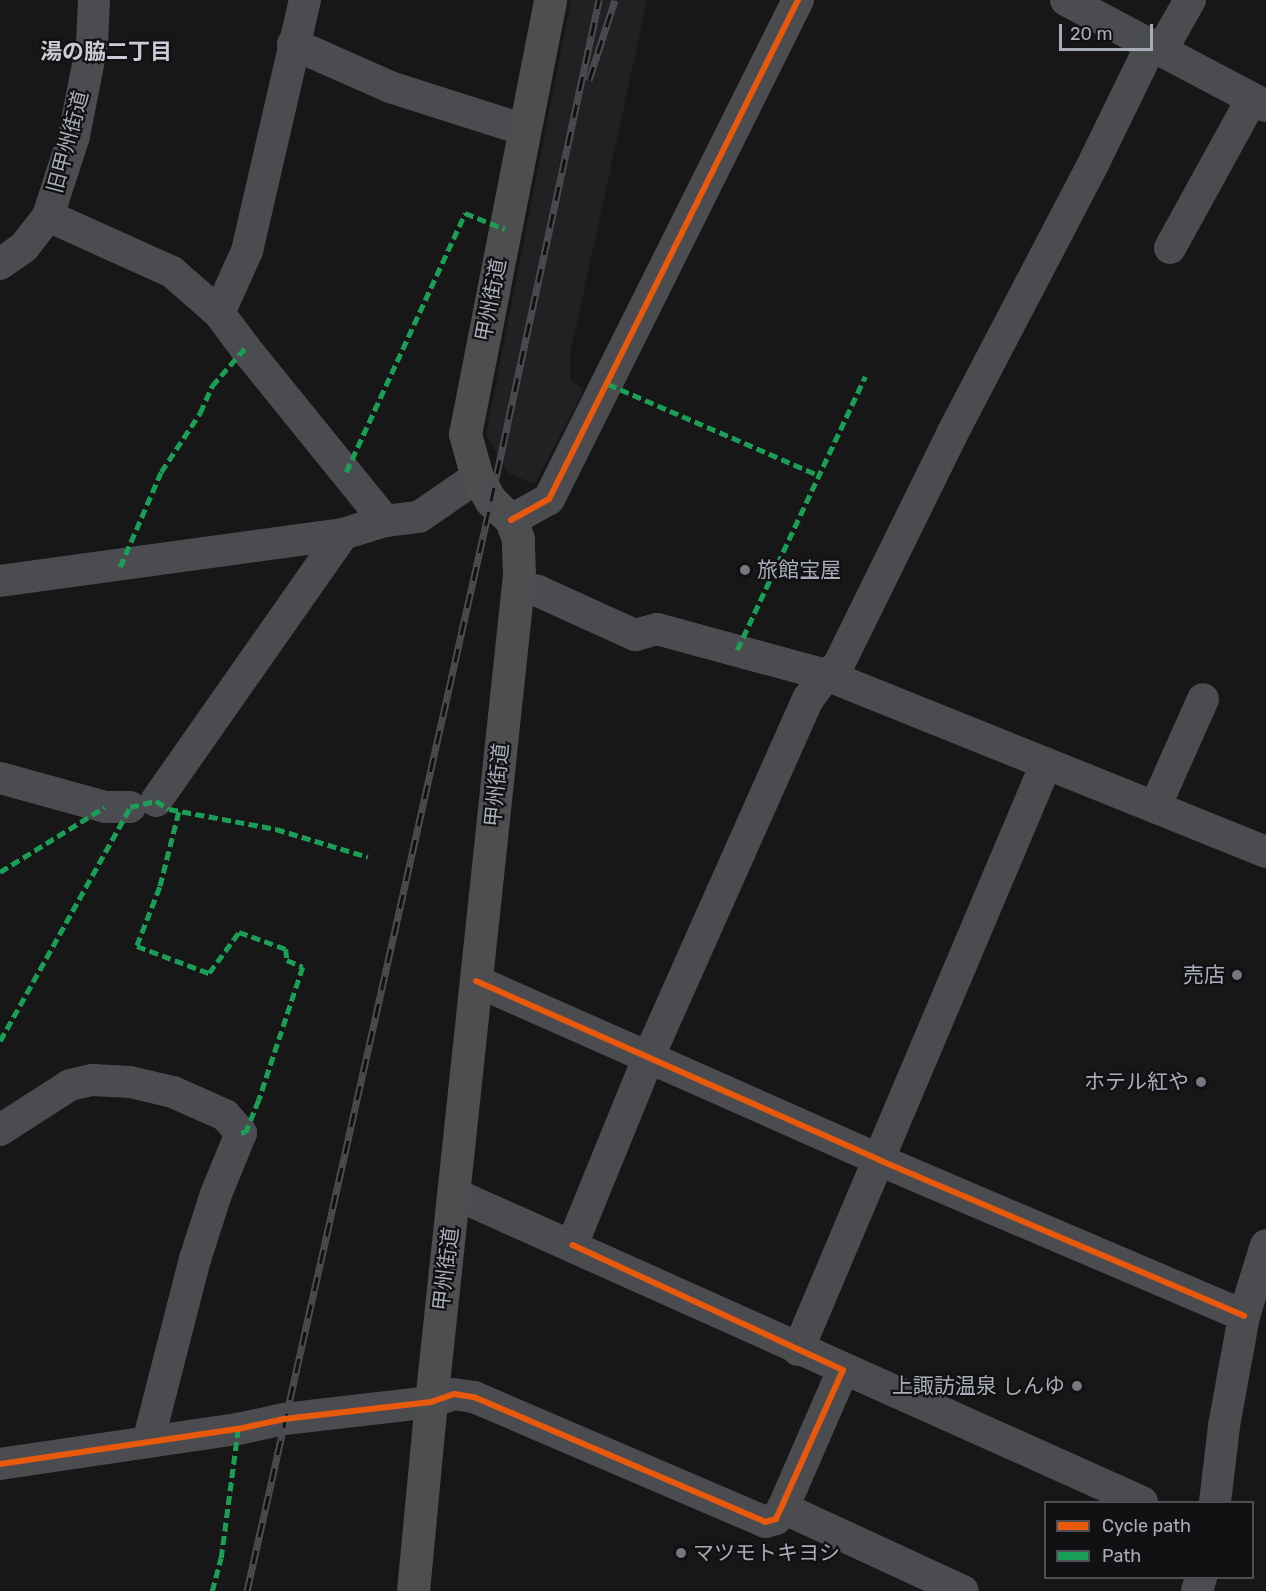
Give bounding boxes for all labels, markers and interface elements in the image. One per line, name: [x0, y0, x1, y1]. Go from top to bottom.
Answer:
scale bar: [1062, 12, 1156, 50]
text: 20 m: [1070, 23, 1112, 45]
district label: 湯の脇二丁目: [40, 39, 172, 65]
street label: 旧甲州街道: [42, 88, 94, 196]
street label: 甲州街道: [471, 256, 511, 344]
place label: 旅館宝屋: [757, 557, 841, 583]
marker: 旅館宝屋: [738, 563, 752, 577]
street label: 甲州街道: [480, 742, 514, 828]
place label: 売店: [1183, 962, 1225, 988]
marker: 売店: [1230, 968, 1244, 982]
place label: ホテル紅や: [1084, 1069, 1189, 1095]
marker: ホテル紅や: [1194, 1075, 1208, 1089]
street label: 甲州街道: [428, 1226, 464, 1312]
place label: 上諏訪温泉 しんゆ: [892, 1373, 1065, 1399]
marker: 上諏訪温泉 しんゆ: [1070, 1379, 1084, 1393]
legend: [1044, 1501, 1254, 1579]
text: Cycle path: [1102, 1515, 1191, 1537]
place label: マツモトキヨシ: [693, 1540, 840, 1566]
text: Path: [1102, 1545, 1141, 1567]
marker: マツモトキヨシ: [674, 1546, 688, 1560]

